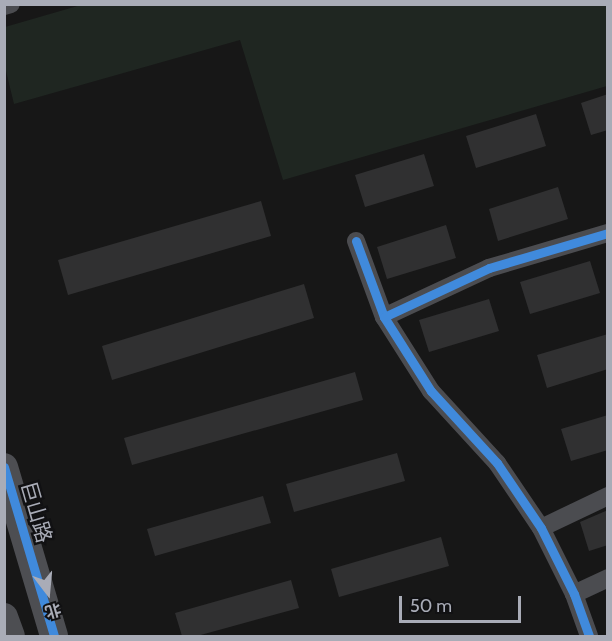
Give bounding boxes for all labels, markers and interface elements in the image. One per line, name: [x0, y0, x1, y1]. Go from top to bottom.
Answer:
street label: 巨山路: [15, 478, 57, 546]
north arrow: [18, 563, 78, 623]
scale bar: [402, 584, 524, 622]
text: 50 m: [410, 595, 452, 617]
text: 北: [43, 599, 63, 622]

